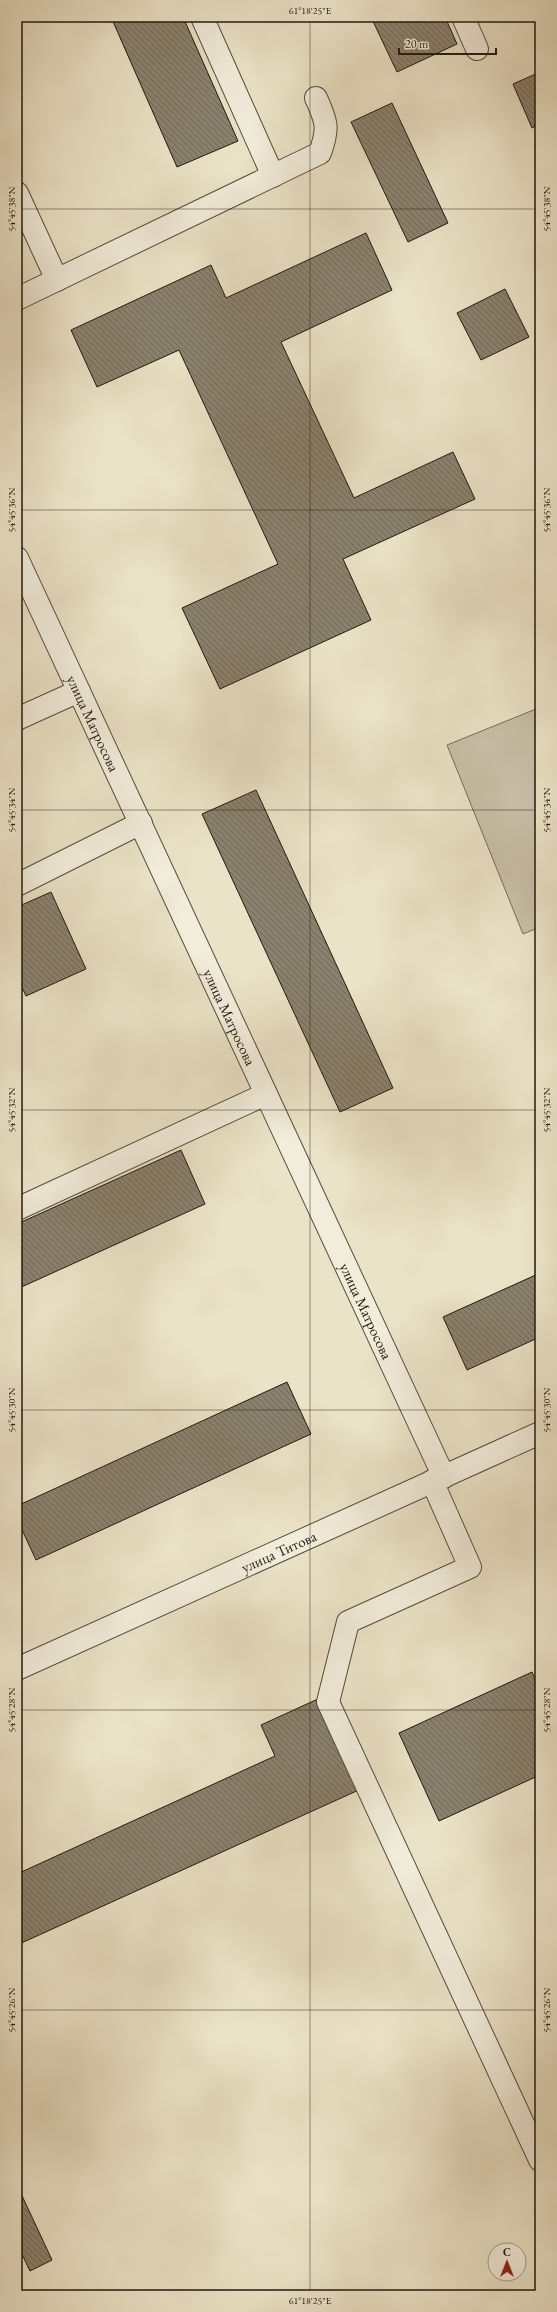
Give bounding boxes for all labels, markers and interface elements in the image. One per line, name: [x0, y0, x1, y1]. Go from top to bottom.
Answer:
text: 61°18'25"E: [289, 4, 332, 17]
scale bar: [399, 30, 496, 56]
text: 20 m: [405, 36, 429, 52]
text: 54°45'38"N: [5, 186, 18, 231]
text: 54°45'38"N: [540, 186, 553, 231]
text: 54°45'36"N: [5, 487, 18, 532]
text: 54°45'36"N: [540, 487, 553, 532]
street label: улица Матросова: [63, 672, 124, 774]
text: 54°45'34"N: [5, 787, 18, 832]
text: 54°45'34"N: [540, 787, 553, 832]
street label: улица Матросова: [200, 966, 261, 1068]
text: 54°45'32"N: [5, 1087, 18, 1132]
text: 54°45'32"N: [540, 1087, 553, 1132]
street label: улица Матросова: [336, 1259, 397, 1362]
text: 54°45'30"N: [5, 1387, 18, 1432]
text: 54°45'30"N: [540, 1387, 553, 1432]
street label: улица Титова: [238, 1526, 319, 1576]
text: 54°45'28"N: [5, 1687, 18, 1732]
text: 54°45'28"N: [540, 1687, 553, 1732]
text: 54°45'26"N: [5, 1987, 18, 2032]
text: 54°45'26"N: [540, 1987, 553, 2032]
north arrow: [487, 2242, 527, 2282]
text: С: [503, 2245, 511, 2259]
text: 61°18'25"E: [289, 2294, 332, 2307]

